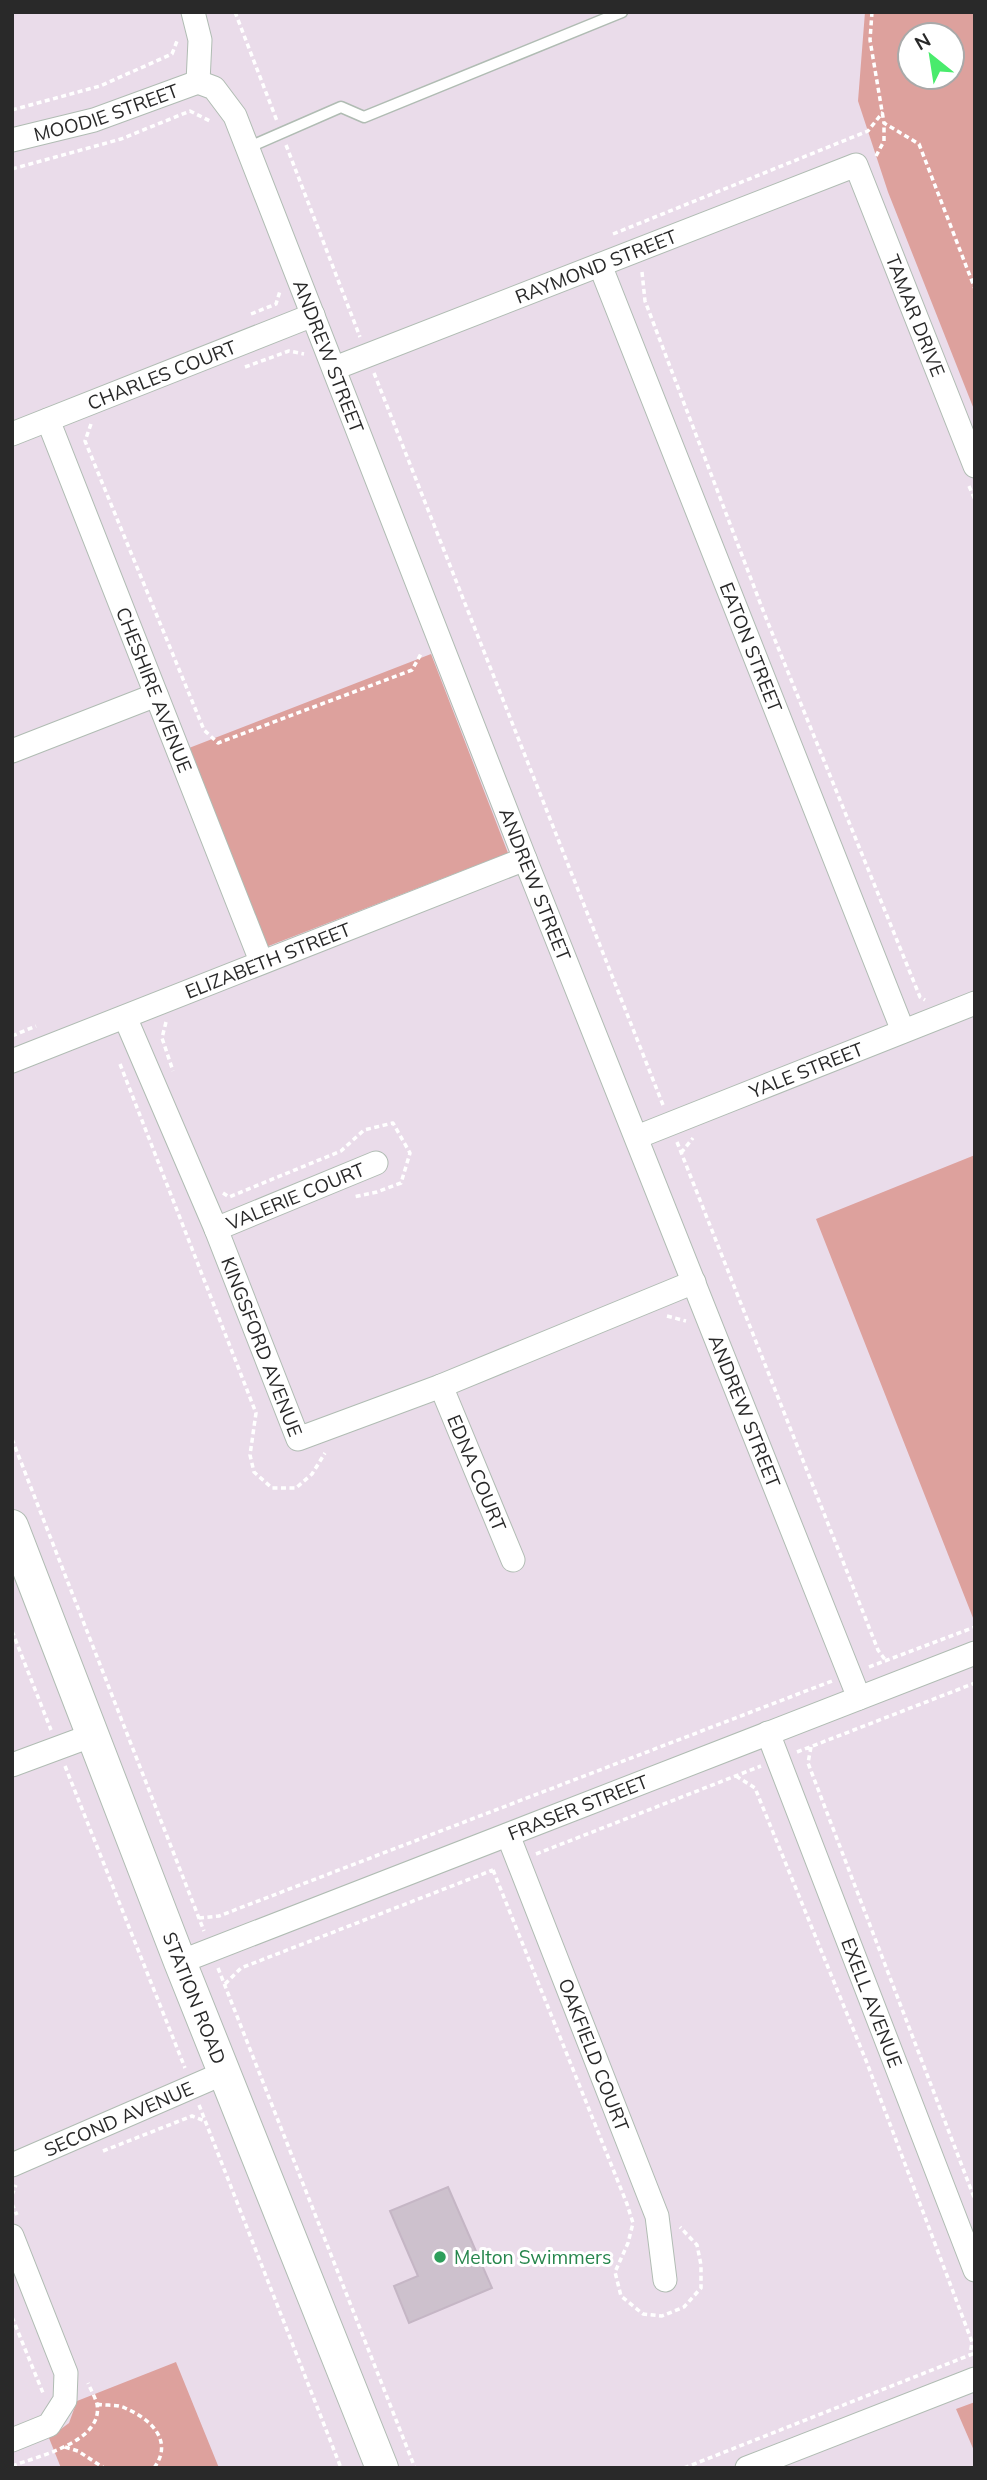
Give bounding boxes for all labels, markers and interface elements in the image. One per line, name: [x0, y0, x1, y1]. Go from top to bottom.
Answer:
north arrow: [896, 21, 966, 91]
text: N: [910, 27, 935, 55]
street label: MOODIE STREET: [31, 78, 182, 146]
street label: RAYMOND STREET: [512, 224, 681, 309]
street label: TAMAR DRIVE: [881, 251, 950, 380]
street label: ANDREW STREET: [288, 276, 370, 437]
street label: CHARLES COURT: [84, 334, 240, 415]
street label: EATON STREET: [715, 579, 788, 716]
street label: CHESHIRE AVENUE: [111, 604, 198, 776]
street label: ANDREW STREET: [494, 804, 576, 965]
street label: ELIZABETH STREET: [181, 917, 355, 1004]
street label: YALE STREET: [745, 1036, 867, 1104]
street label: VALERIE COURT: [223, 1157, 369, 1235]
street label: KINGSFORD AVENUE: [216, 1253, 308, 1440]
street label: ANDREW STREET: [704, 1331, 786, 1492]
street label: EDNA COURT: [442, 1411, 512, 1535]
street label: FRASER STREET: [504, 1769, 652, 1845]
street label: STATION ROAD: [158, 1929, 231, 2067]
street label: EXELL AVENUE: [836, 1934, 908, 2071]
street label: OAKFIELD COURT: [553, 1975, 635, 2135]
street label: SECOND AVENUE: [40, 2076, 197, 2162]
place label: Melton Swimmers: [454, 2245, 611, 2269]
marker: Melton Swimmers: [432, 2249, 448, 2265]

